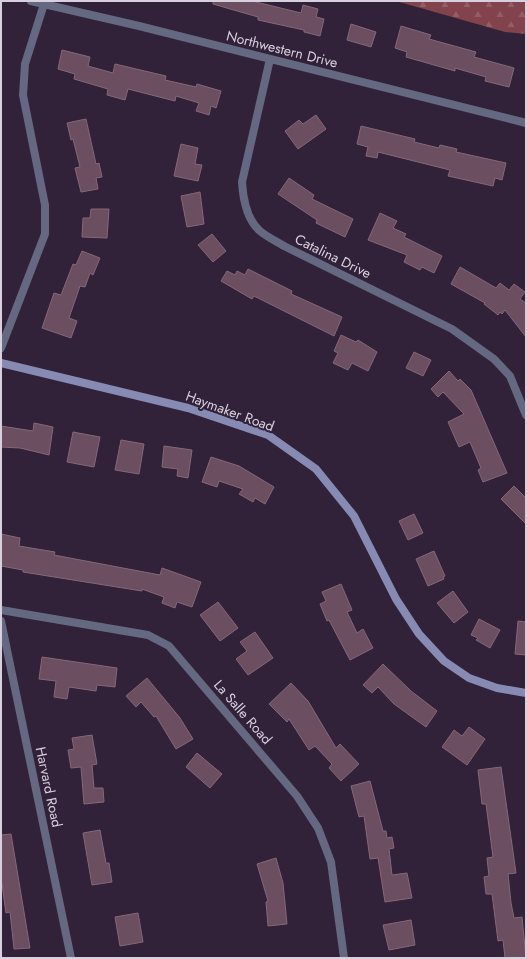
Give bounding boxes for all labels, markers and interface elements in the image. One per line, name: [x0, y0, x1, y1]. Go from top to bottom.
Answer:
street label: Northwestern Drive: [224, 25, 340, 73]
street label: Catalina Drive: [291, 229, 375, 283]
street label: Haymaker Road: [183, 386, 277, 436]
street label: La Salle Road: [209, 675, 277, 749]
street label: Harvard Road: [31, 745, 67, 829]

